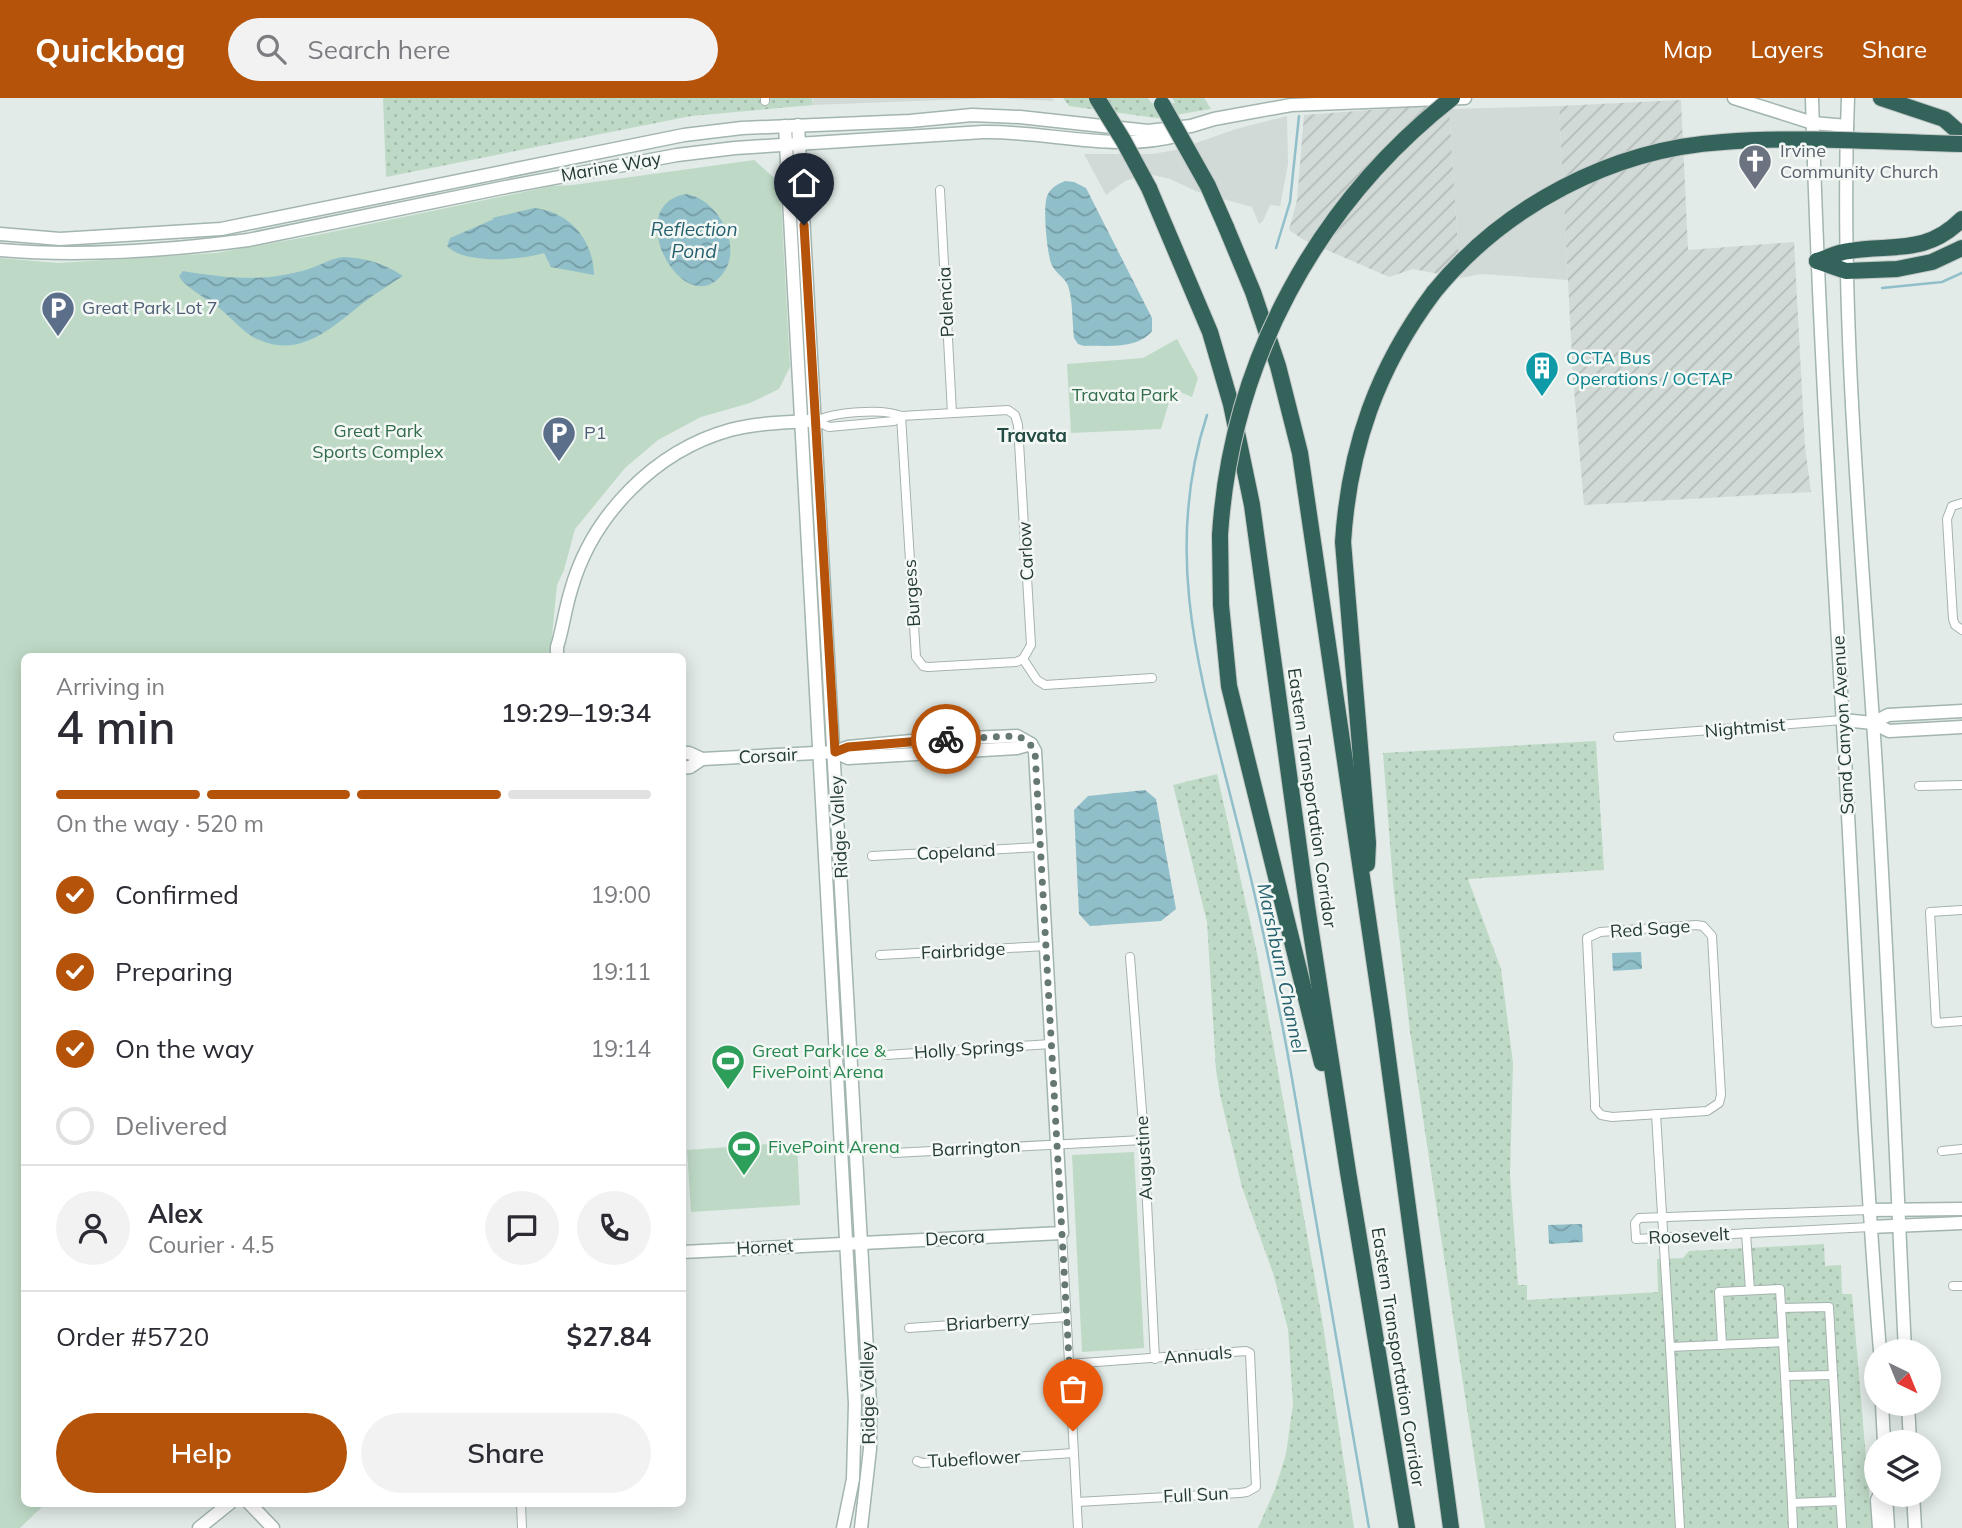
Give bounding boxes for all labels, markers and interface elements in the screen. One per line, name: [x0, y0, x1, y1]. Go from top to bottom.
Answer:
search box: [228, 18, 718, 81]
text: Quickbag: [35, 29, 186, 70]
icon: search: [252, 30, 290, 68]
text: Search here: [308, 33, 450, 66]
text: Map: [1663, 34, 1712, 64]
text: Layers: [1750, 34, 1824, 64]
text: Share: [1862, 34, 1927, 64]
place label: Irvine Community Church: [1780, 139, 1939, 183]
church icon: Irvine Community Church: [1736, 142, 1774, 191]
street label: Marine Way: [559, 146, 663, 187]
pin: [774, 153, 834, 225]
icon: home: [785, 164, 823, 202]
water label: Reflection Pond: [650, 217, 738, 263]
street label: Palencia: [932, 266, 959, 338]
parking icon: Great Park Lot 7: [39, 289, 77, 338]
place label: Great Park Lot 7: [82, 296, 217, 319]
place label: OCTA Bus Operations / OCTAP: [1566, 346, 1733, 390]
building icon: OCTA Bus Operations / OCTAP: [1523, 349, 1561, 398]
park label: Travata Park: [1072, 383, 1179, 406]
parking icon: P1: [540, 414, 578, 463]
park label: Great Park Sports Complex: [312, 419, 444, 463]
place label: P1: [584, 421, 607, 444]
district label: Travata: [997, 423, 1067, 447]
street label: Carlow: [1012, 520, 1039, 581]
street label: Burgess: [898, 558, 925, 628]
street label: Sand Canyon Avenue: [1826, 635, 1859, 815]
street label: Eastern Transportation Corridor: [1283, 666, 1342, 930]
text: Arriving in: [56, 672, 165, 701]
text: 19:29–19:34: [501, 696, 651, 729]
text: 4 min: [56, 698, 175, 756]
courier: [911, 704, 981, 774]
street label: Nightmist: [1704, 713, 1786, 742]
icon: bike: [927, 720, 965, 758]
street label: Corsair: [738, 742, 798, 769]
street label: Ridge Valley: [824, 775, 853, 879]
text: On the way · 520 m: [56, 809, 264, 838]
street label: Copeland: [916, 838, 996, 865]
icon: check: [56, 876, 94, 914]
text: Confirmed: [115, 878, 239, 911]
text: 19:00: [591, 880, 651, 909]
water label: Marshburn Channel: [1252, 881, 1312, 1056]
street label: Red Sage: [1609, 914, 1691, 943]
street label: Fairbridge: [920, 937, 1006, 964]
icon: check: [56, 953, 94, 991]
text: Preparing: [115, 955, 233, 988]
text: 19:11: [591, 957, 651, 986]
icon: check: [56, 1030, 94, 1068]
text: On the way: [115, 1032, 254, 1065]
street label: Holly Springs: [913, 1033, 1025, 1064]
text: 19:14: [591, 1034, 651, 1063]
place label: Great Park Ice & FivePoint Arena: [752, 1039, 887, 1083]
sports icon: Great Park Ice & FivePoint Arena: [709, 1042, 747, 1091]
text: Delivered: [115, 1109, 228, 1142]
street label: Augustine: [1130, 1115, 1157, 1201]
sports icon: FivePoint Arena: [725, 1128, 763, 1177]
street label: Barrington: [931, 1134, 1021, 1161]
place label: FivePoint Arena: [768, 1135, 900, 1158]
button: person: [56, 1191, 130, 1265]
button: chat: [485, 1191, 559, 1265]
button: phone: [577, 1191, 651, 1265]
text: Alex: [148, 1197, 203, 1230]
street label: Roosevelt: [1648, 1222, 1730, 1249]
street label: Decora: [925, 1224, 985, 1251]
street label: Eastern Transportation Corridor: [1367, 1226, 1430, 1489]
text: Courier · 4.5: [148, 1230, 274, 1259]
street label: Hornet: [736, 1234, 794, 1259]
street label: Briarberry: [945, 1307, 1031, 1336]
text: Order #5720: [56, 1320, 209, 1353]
text: $27.84: [567, 1320, 651, 1353]
north arrow: [1864, 1339, 1941, 1416]
map controls: [1864, 1339, 1941, 1507]
street label: Annuals: [1163, 1340, 1233, 1369]
street label: Ridge Valley: [855, 1341, 880, 1445]
pin: [1043, 1359, 1103, 1431]
icon: bag: [1054, 1370, 1092, 1408]
button: Help: [56, 1413, 347, 1493]
button: Share: [361, 1413, 651, 1493]
button: layers: [1864, 1430, 1941, 1507]
street label: Tubeflower: [927, 1445, 1021, 1472]
street label: Full Sun: [1163, 1481, 1229, 1508]

